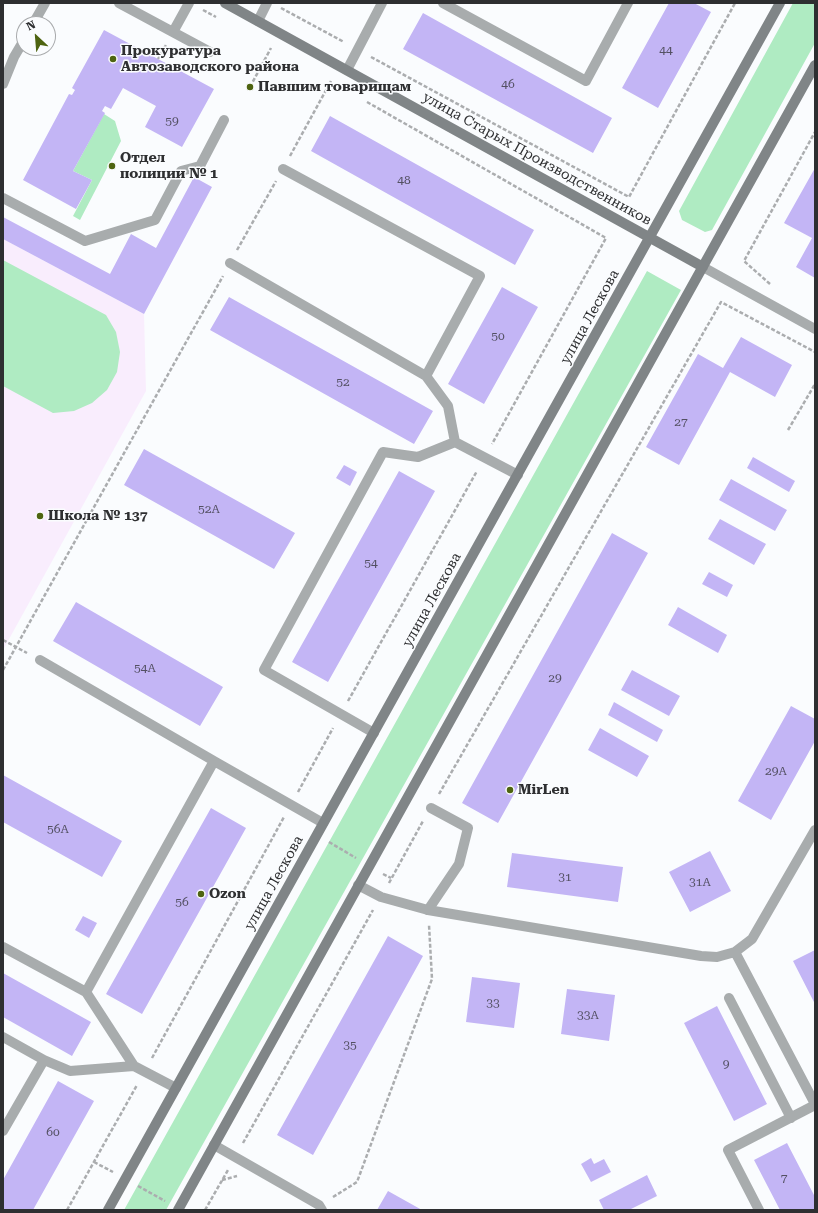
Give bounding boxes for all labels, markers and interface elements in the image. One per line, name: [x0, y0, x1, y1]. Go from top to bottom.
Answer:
north arrow: [16, 16, 56, 56]
text: N: [24, 18, 38, 33]
place label: Прокуратура Автозаводского района: [121, 43, 299, 76]
house number: 44: [659, 43, 673, 57]
marker: Прокуратура Автозаводского района: [108, 54, 118, 64]
house number: 46: [501, 77, 515, 91]
place label: Павшим товарищам: [258, 79, 411, 95]
marker: Павшим товарищам: [245, 82, 255, 92]
street label: улица Старых Производственников: [420, 89, 654, 229]
house number: 59: [165, 114, 179, 128]
place label: Отдел полиции № 1: [120, 150, 218, 182]
marker: Отдел полиции № 1: [107, 161, 117, 171]
house number: 48: [397, 173, 411, 187]
street label: улица Лескова: [557, 267, 623, 367]
house number: 50: [491, 329, 505, 343]
house number: 52: [336, 375, 350, 389]
house number: 27: [674, 415, 688, 429]
house number: 52А: [198, 502, 220, 516]
place label: Школа № 137: [48, 508, 148, 524]
marker: Школа № 137: [35, 511, 45, 521]
street label: улица Лескова: [399, 550, 465, 650]
house number: 54: [364, 556, 378, 570]
house number: 54А: [134, 661, 156, 675]
house number: 29: [548, 671, 562, 685]
house number: 29А: [765, 764, 787, 778]
place label: MirLen: [518, 782, 569, 798]
marker: MirLen: [505, 785, 515, 795]
house number: 56А: [47, 822, 69, 836]
street label: улица Лескова: [241, 833, 307, 933]
house number: 31: [558, 870, 572, 884]
house number: 31А: [689, 875, 711, 889]
place label: Ozon: [209, 886, 246, 902]
marker: Ozon: [196, 889, 206, 899]
house number: 56: [175, 895, 189, 909]
house number: 33: [486, 996, 500, 1010]
house number: 33А: [577, 1008, 599, 1022]
house number: 35: [343, 1038, 357, 1052]
house number: 9: [723, 1057, 729, 1071]
house number: 60: [46, 1125, 60, 1139]
house number: 7: [781, 1171, 787, 1185]

